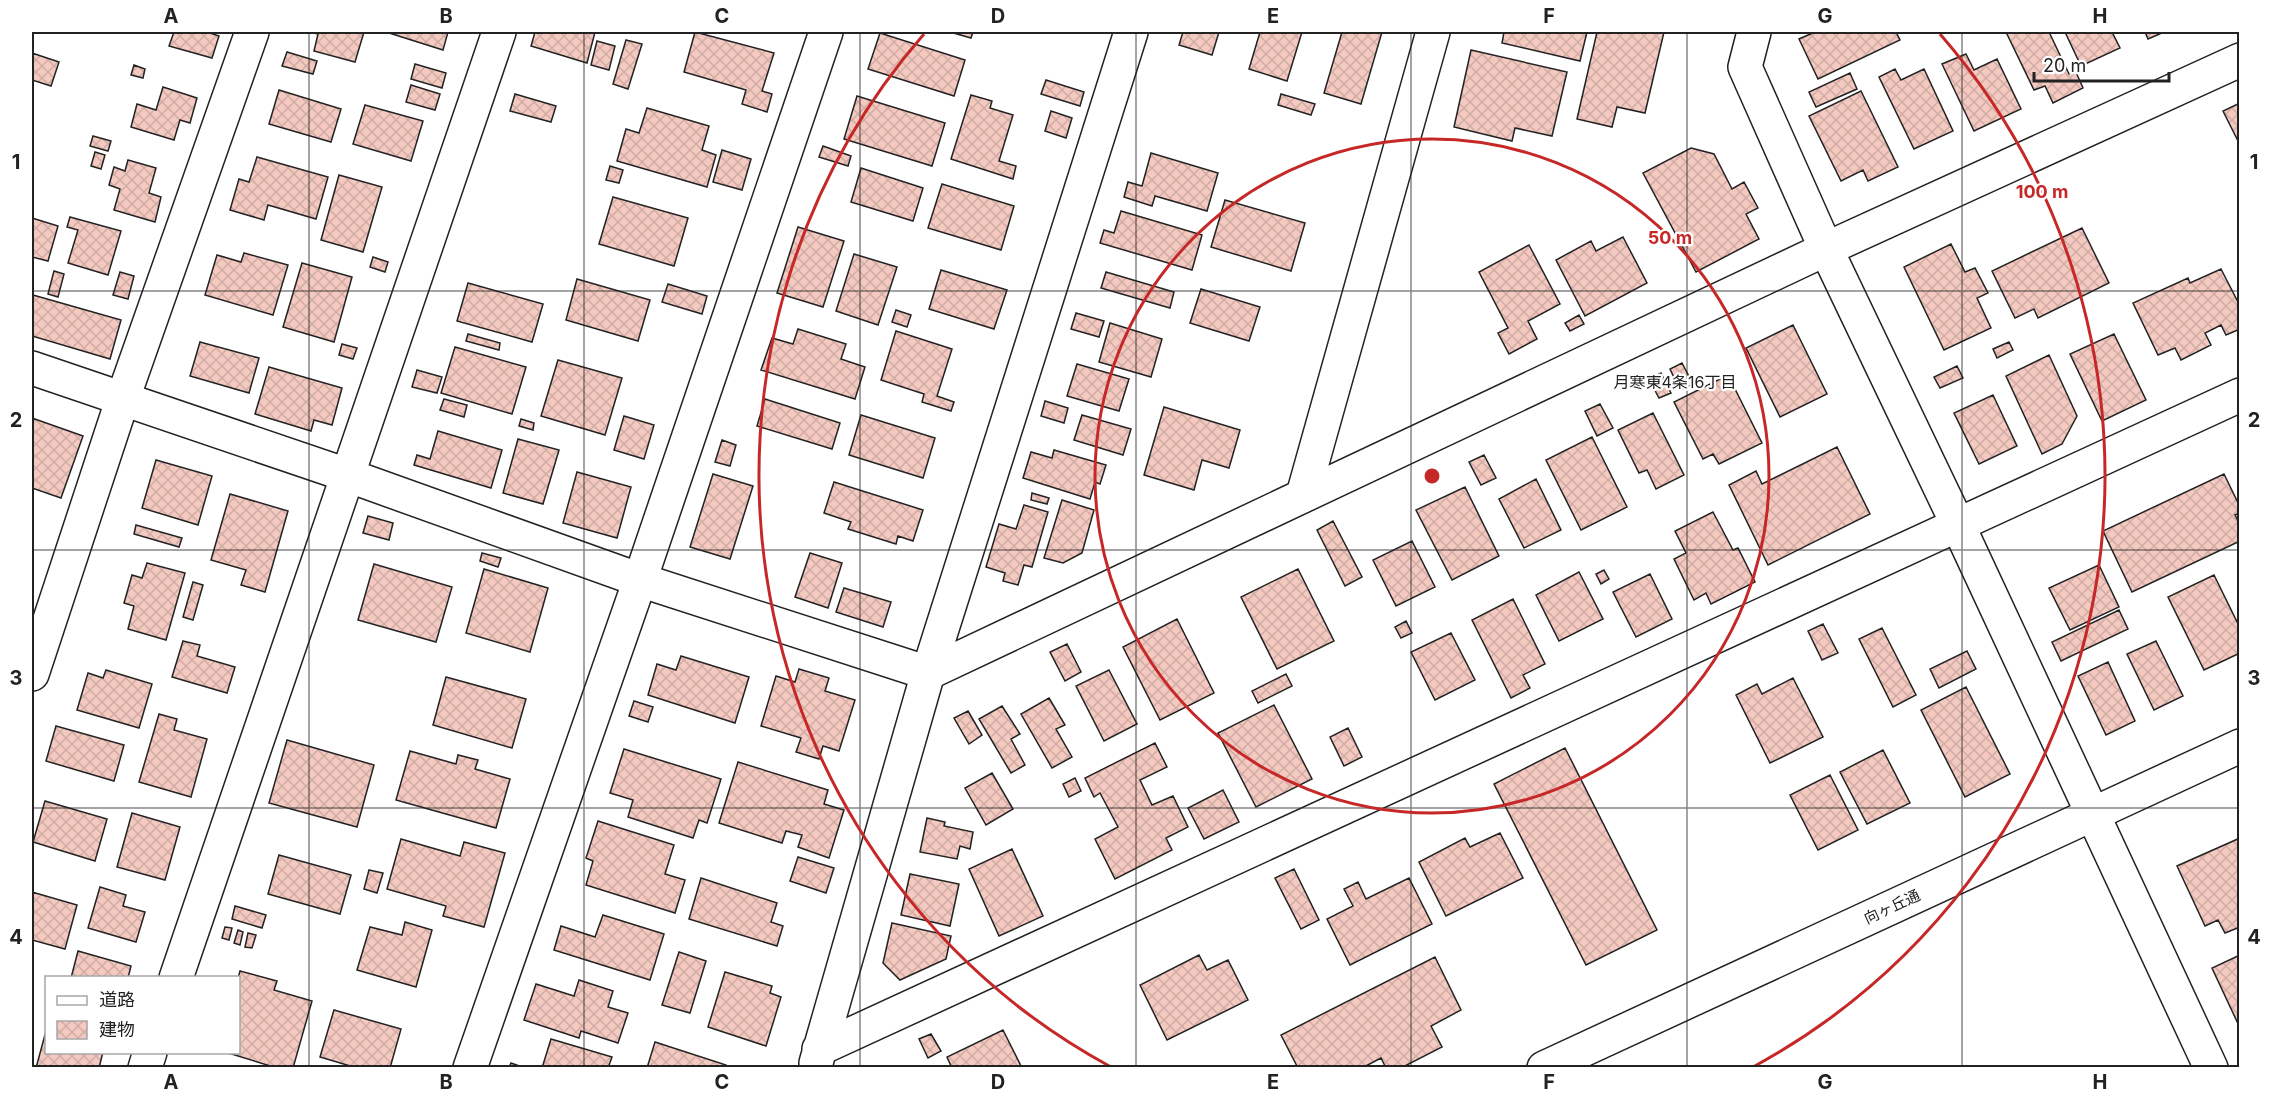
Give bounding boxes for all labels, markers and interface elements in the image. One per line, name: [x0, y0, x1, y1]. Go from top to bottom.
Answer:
text: A: [164, 4, 179, 28]
text: B: [439, 4, 453, 28]
text: C: [715, 4, 729, 28]
text: D: [991, 4, 1005, 28]
text: E: [1267, 4, 1279, 28]
text: F: [1543, 4, 1555, 28]
text: G: [1817, 4, 1833, 28]
text: H: [2093, 4, 2107, 28]
scale bar: [2034, 45, 2169, 83]
text: 20 m: [2043, 55, 2086, 76]
text: 1: [12, 150, 20, 174]
text: 1: [2250, 150, 2258, 174]
text: 100 m: [2016, 181, 2068, 202]
text: 50 m: [1648, 227, 1692, 248]
district label: 月寒東4条16丁目: [1614, 372, 1736, 392]
text: 2: [10, 408, 22, 432]
text: 2: [2248, 408, 2260, 432]
centre of rings: [1422, 466, 1442, 486]
text: 3: [10, 666, 22, 690]
text: 3: [2248, 666, 2260, 690]
street label: 向ヶ丘通: [1861, 885, 1923, 928]
text: 4: [9, 925, 23, 949]
text: 4: [2247, 925, 2261, 949]
legend: [45, 976, 240, 1054]
text: 道路: [99, 989, 135, 1010]
text: 建物: [99, 1019, 135, 1040]
text: A: [164, 1070, 179, 1094]
text: B: [439, 1070, 453, 1094]
text: C: [715, 1070, 729, 1094]
text: D: [991, 1070, 1005, 1094]
text: E: [1267, 1070, 1279, 1094]
text: F: [1543, 1070, 1555, 1094]
text: G: [1817, 1070, 1833, 1094]
text: H: [2093, 1070, 2107, 1094]

